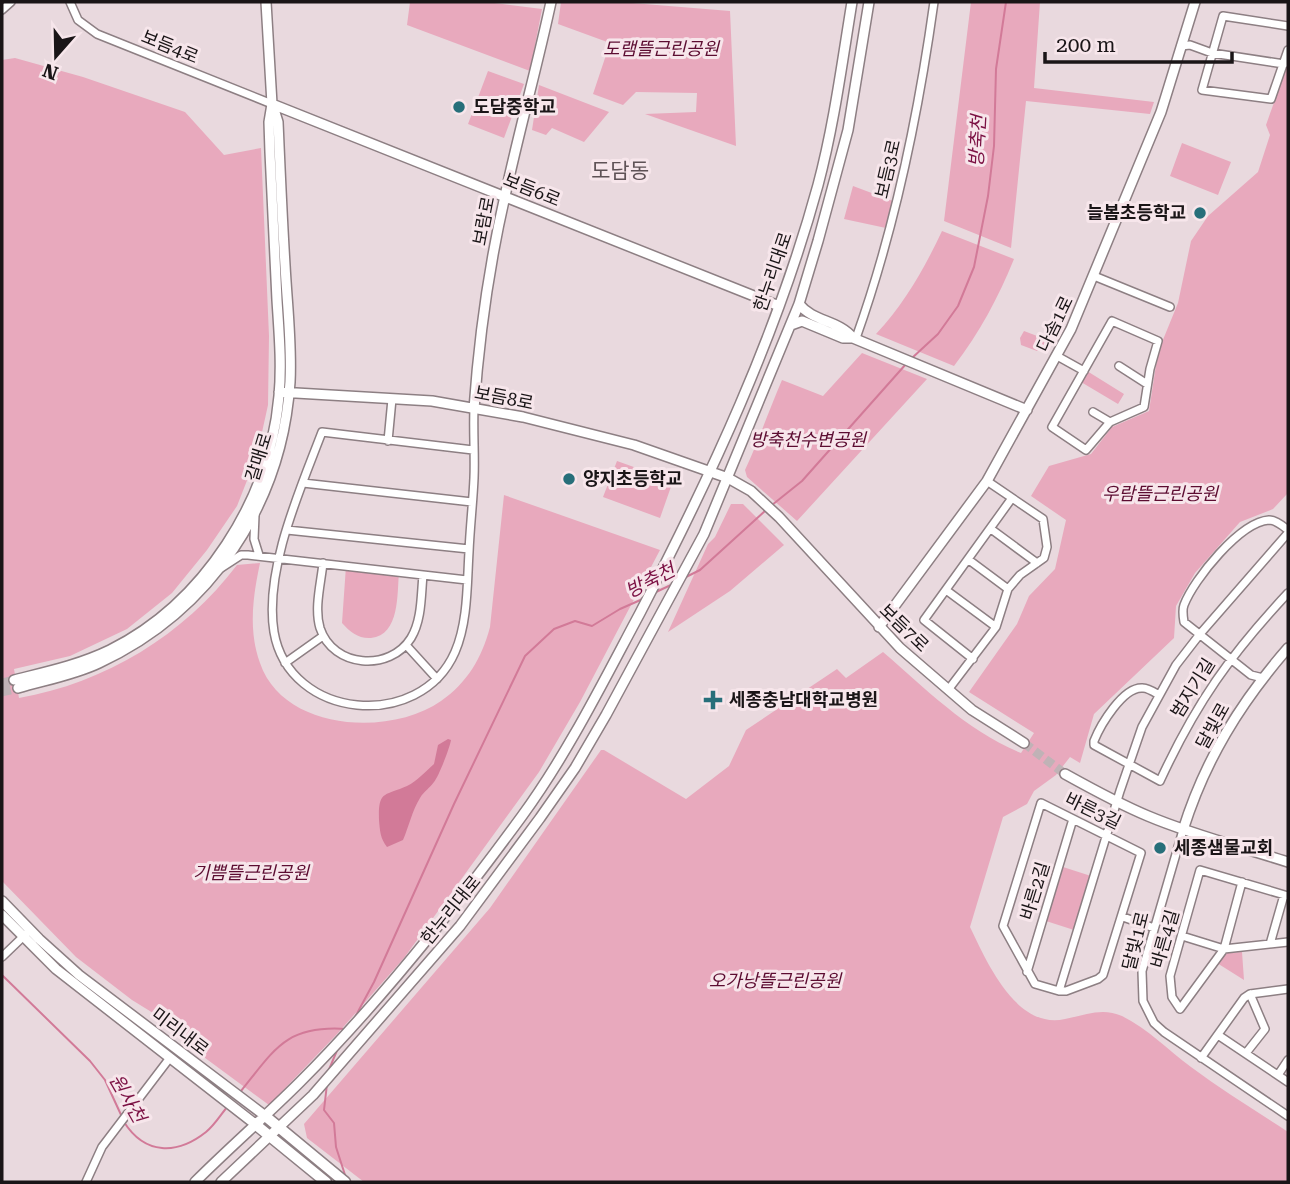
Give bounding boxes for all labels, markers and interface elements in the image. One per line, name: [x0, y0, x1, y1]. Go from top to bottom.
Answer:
north arrow: [21, 21, 91, 91]
scale bar: [1045, 21, 1232, 65]
street label: 보듬4로: [139, 26, 202, 67]
text: 200 m: [1056, 33, 1116, 57]
park label: 도램뜰근린공원: [603, 38, 720, 59]
text: N: [39, 58, 61, 85]
place label: 도담중학교: [473, 96, 556, 117]
marker: 도담중학교: [451, 99, 467, 115]
water label: 방축천: [965, 113, 990, 168]
street label: 보듬3로: [871, 137, 904, 200]
district label: 도담동: [591, 159, 649, 183]
street label: 보듬6로: [501, 169, 564, 210]
street label: 보람로: [468, 195, 499, 247]
place label: 늘봄초등학교: [1087, 202, 1186, 223]
marker: 늘봄초등학교: [1192, 205, 1208, 221]
street label: 한누리대로: [749, 229, 796, 314]
street label: 다솜1로: [1032, 292, 1077, 355]
street label: 보듬8로: [473, 382, 535, 414]
park label: 방축천수변공원: [750, 429, 867, 450]
street label: 갈매로: [241, 430, 276, 484]
place label: 양지초등학교: [583, 468, 682, 489]
marker: 양지초등학교: [561, 471, 577, 487]
park label: 우람뜰근린공원: [1102, 483, 1219, 504]
water label: 방축천: [622, 558, 680, 603]
street label: 보듬7로: [876, 599, 933, 656]
street label: 범지기길: [1166, 654, 1219, 721]
place label: 세종충남대학교병원: [729, 689, 878, 710]
marker: 세종충남대학교병원: [703, 690, 723, 710]
street label: 달빛로: [1191, 699, 1234, 753]
street label: 바른3길: [1062, 788, 1125, 833]
place label: 세종샘물교회: [1174, 837, 1273, 858]
marker: 세종샘물교회: [1152, 840, 1168, 856]
street label: 바른2길: [1016, 859, 1053, 923]
park label: 기쁨뜰근린공원: [193, 862, 310, 883]
street label: 한누리대로: [416, 871, 485, 948]
street label: 바른4길: [1146, 907, 1183, 970]
street label: 달빛1로: [1118, 909, 1153, 972]
park label: 오가낭뜰근린공원: [709, 970, 843, 991]
street label: 미리내로: [148, 1003, 213, 1060]
water label: 원사천: [104, 1070, 151, 1128]

